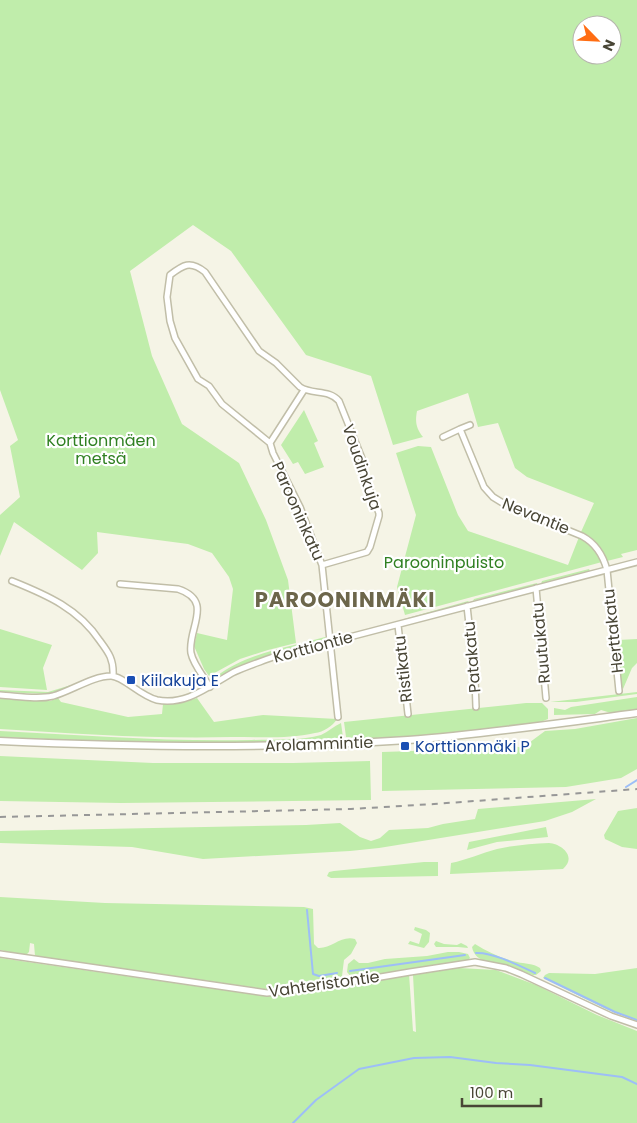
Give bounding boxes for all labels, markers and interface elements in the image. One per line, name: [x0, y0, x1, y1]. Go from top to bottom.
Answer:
north arrow: [572, 15, 622, 65]
text: N: [598, 36, 620, 54]
street label: Voudinkuja: [337, 421, 387, 513]
park label: Korttionmäen metsä: [46, 429, 156, 470]
street label: Parooninkatu: [266, 458, 330, 564]
street label: Nevantie: [499, 492, 573, 540]
park label: Parooninpuisto: [384, 551, 504, 574]
district label: PAROONINMÄKI: [255, 585, 435, 614]
street label: Herttakatu: [597, 588, 629, 674]
street label: Ruutukatu: [526, 601, 556, 685]
street label: Patakatu: [457, 620, 487, 694]
street label: Korttiontie: [271, 625, 355, 669]
street label: Ristikatu: [388, 635, 418, 703]
place label: Kiilakuja E: [141, 669, 219, 692]
marker: Kiilakuja E: [125, 674, 137, 686]
street label: Arolammintie: [264, 731, 374, 757]
place label: Korttionmäki P: [415, 735, 530, 758]
marker: Korttionmäki P: [399, 740, 411, 752]
street label: Vahteristontie: [267, 965, 381, 1003]
scale bar: [462, 1076, 541, 1108]
text: 100 m: [470, 1082, 513, 1103]

